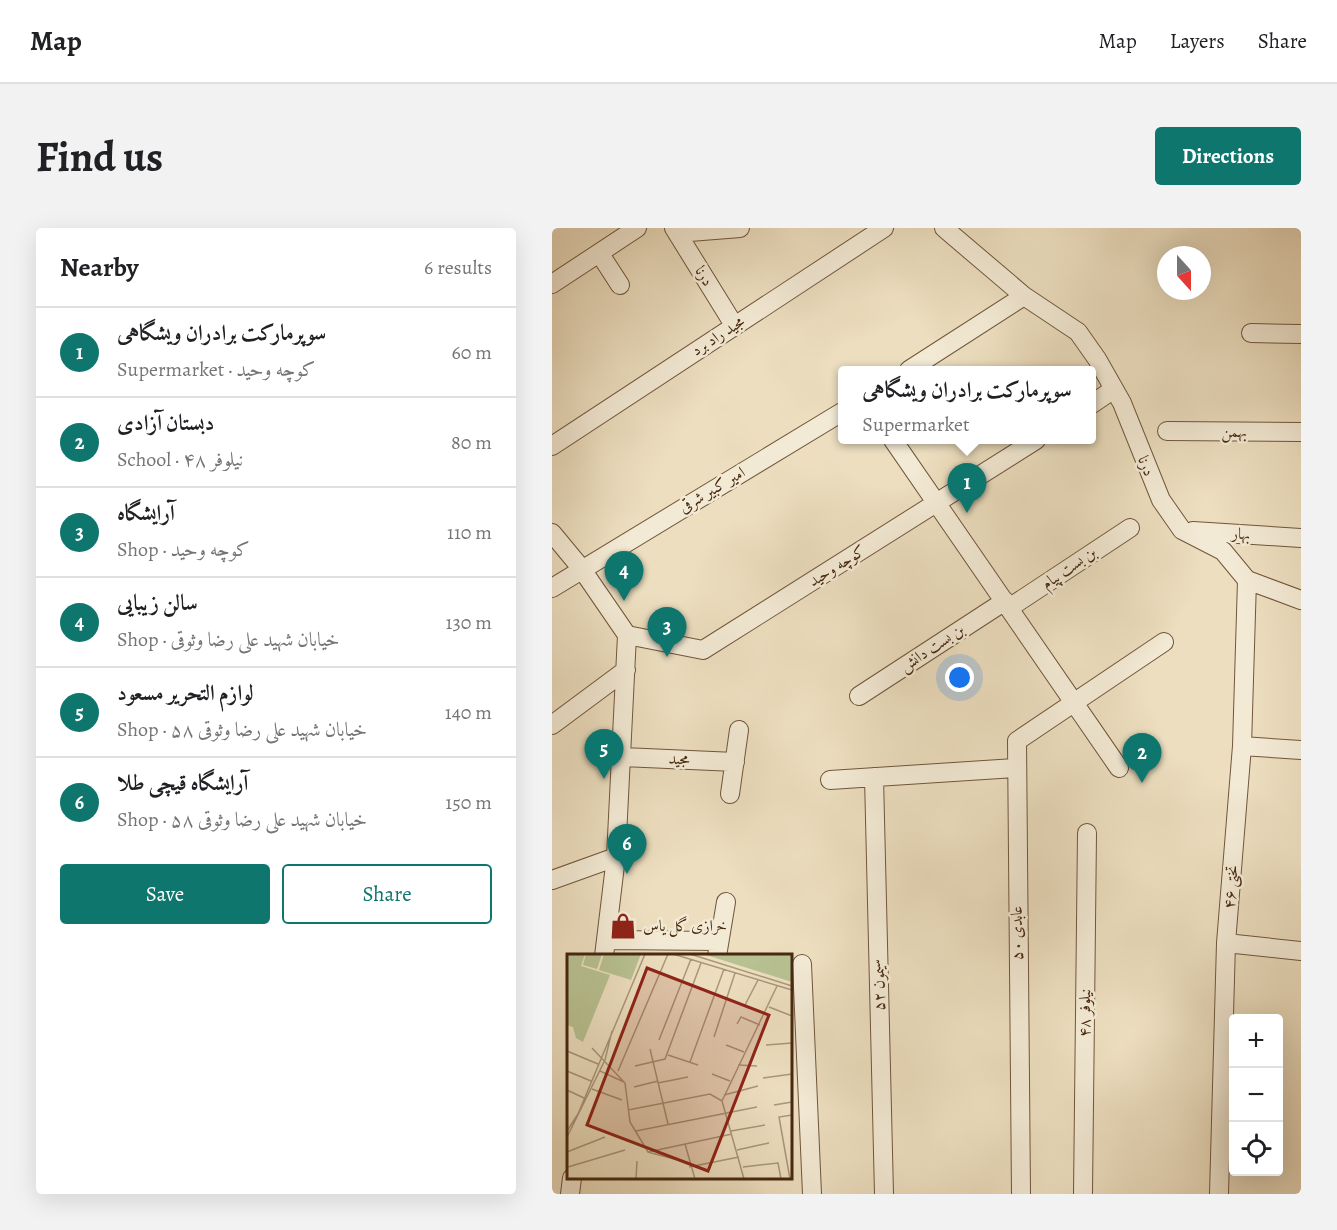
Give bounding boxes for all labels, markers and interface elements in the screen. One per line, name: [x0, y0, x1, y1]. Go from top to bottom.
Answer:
text: Map: [30, 22, 82, 60]
text: Map: [1098, 27, 1137, 55]
text: Layers: [1170, 27, 1225, 55]
text: Share: [1258, 27, 1307, 55]
button: Directions: [1155, 127, 1301, 185]
text: Find us: [36, 128, 163, 185]
north arrow: [1157, 246, 1211, 300]
text: Nearby: [60, 250, 139, 285]
text: 6 results: [424, 254, 492, 281]
street label: درنا: [689, 262, 719, 290]
street label: مجید راد برد: [687, 310, 749, 361]
text: سوپرمارکت برادران ویشگاهی: [117, 318, 326, 348]
text: 1: [76, 339, 83, 366]
text: 60 m: [452, 339, 492, 366]
text: Supermarket · کوچه وحید: [117, 356, 315, 383]
popup: [838, 366, 1096, 444]
text: سوپرمارکت برادران ویشگاهی: [862, 375, 1072, 405]
text: دبستان آزادی: [117, 408, 214, 438]
text: Supermarket: [862, 411, 970, 438]
street label: بهمن: [1221, 421, 1247, 443]
text: 2: [75, 429, 84, 456]
text: 80 m: [451, 429, 492, 456]
text: School · نیلوفر ۴۸: [117, 446, 243, 473]
street label: درنا: [1132, 452, 1160, 480]
street label: امیر کبیر شرقی: [675, 462, 749, 518]
pin: 1: [948, 464, 986, 513]
text: آرایشگاه: [117, 498, 175, 528]
text: 3: [75, 519, 84, 546]
text: 110 m: [447, 519, 492, 546]
street label: بهار: [1229, 522, 1251, 546]
text: Shop · کوچه وحید: [117, 536, 250, 563]
street label: کوچه وحید: [804, 540, 870, 592]
street label: بن بست پیام: [1037, 542, 1103, 597]
pin: 4: [604, 552, 644, 601]
text: سالن زیبایی: [117, 588, 198, 618]
pin: 3: [648, 608, 686, 657]
text: 4: [75, 609, 84, 636]
text: 130 m: [446, 609, 492, 636]
street label: بن بست دانش: [895, 619, 969, 677]
text: Shop · خیابان شهید علی رضا وثوقی: [117, 626, 340, 653]
your location: [945, 663, 974, 692]
text: لوازم التحریر مسعود: [117, 678, 254, 708]
text: 5: [75, 699, 84, 726]
text: 140 m: [445, 699, 492, 726]
text: Shop · خیابان شهید علی رضا وثوقی ۵۸: [117, 716, 367, 743]
pin: 5: [584, 730, 624, 779]
pin: 2: [1122, 734, 1162, 783]
street label: مجید: [668, 748, 690, 770]
text: آرایشگاه قیچی طلا: [117, 768, 248, 798]
text: 6: [75, 789, 84, 816]
text: 150 m: [445, 789, 492, 816]
text: Shop · خیابان شهید علی رضا وثوقی ۵۸: [117, 806, 367, 833]
pin: 6: [608, 824, 646, 874]
button: Save: [60, 864, 270, 924]
button: Share: [282, 864, 492, 924]
street label: تختی ۴۶: [1218, 864, 1244, 910]
street label: عابدی ۵۰: [1006, 906, 1028, 960]
shop icon: خرازی گل یاس: [608, 911, 638, 941]
place label: خرازی گل یاس: [643, 915, 727, 937]
inset map: [567, 954, 792, 1179]
street label: سیمون ۵۲: [868, 959, 890, 1011]
street label: نیلوفر ۴۸: [1074, 989, 1096, 1037]
map controls: [1229, 1014, 1283, 1176]
button: +: [1229, 1014, 1283, 1068]
button: −: [1229, 1068, 1283, 1122]
button: locate: [1229, 1122, 1283, 1176]

